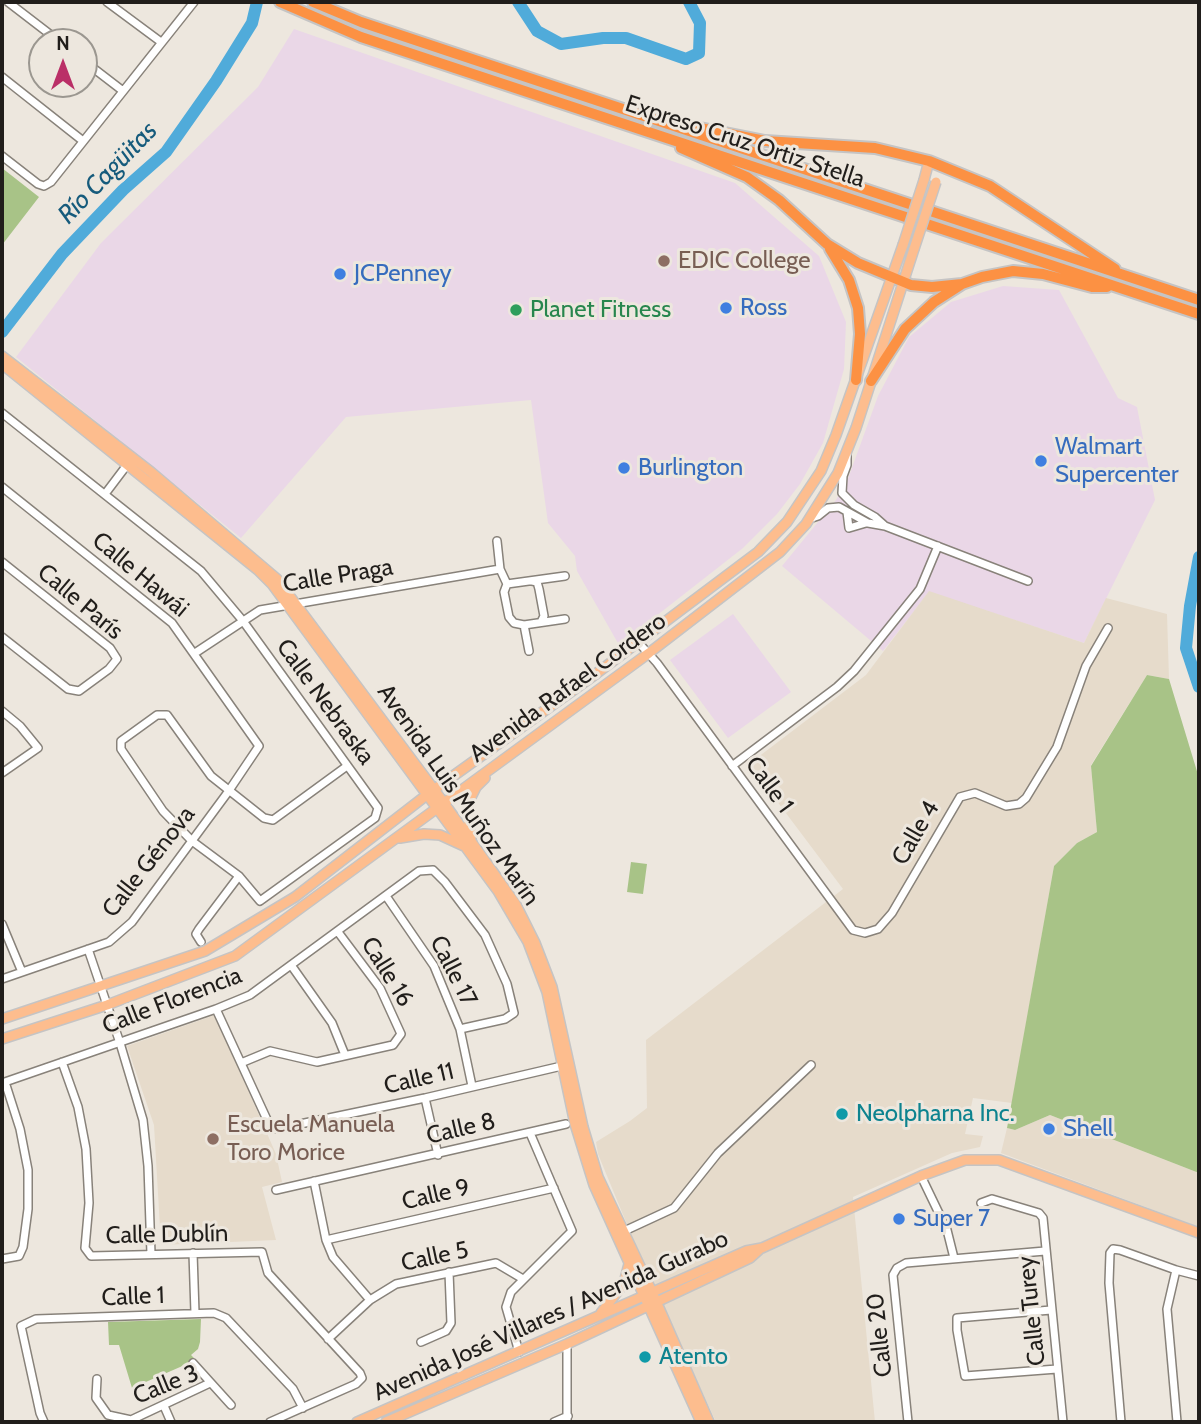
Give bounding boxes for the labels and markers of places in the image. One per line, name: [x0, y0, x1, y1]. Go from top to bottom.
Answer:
place label: EDIC College: [678, 247, 810, 275]
marker: EDIC College: [656, 253, 672, 269]
place label: JCPenney: [354, 260, 452, 288]
marker: JCPenney: [332, 266, 348, 282]
place label: Ross: [740, 294, 787, 322]
place label: Planet Fitness: [530, 296, 671, 324]
marker: Ross: [718, 300, 734, 316]
marker: Planet Fitness: [508, 302, 524, 318]
place label: Walmart Supercenter: [1055, 433, 1178, 489]
marker: Walmart Supercenter: [1033, 453, 1049, 469]
place label: Burlington: [638, 454, 743, 482]
marker: Burlington: [616, 460, 632, 476]
place label: Neolpharna Inc.: [856, 1100, 1015, 1128]
marker: Neolpharna Inc.: [834, 1106, 850, 1122]
place label: Escuela Manuela Toro Morice: [227, 1111, 395, 1167]
place label: Shell: [1063, 1115, 1113, 1143]
marker: Shell: [1041, 1121, 1057, 1137]
marker: Escuela Manuela Toro Morice: [205, 1131, 221, 1147]
place label: Super 7: [913, 1205, 990, 1233]
marker: Super 7: [891, 1211, 907, 1227]
place label: Atento: [659, 1343, 728, 1371]
marker: Atento: [637, 1349, 653, 1365]

